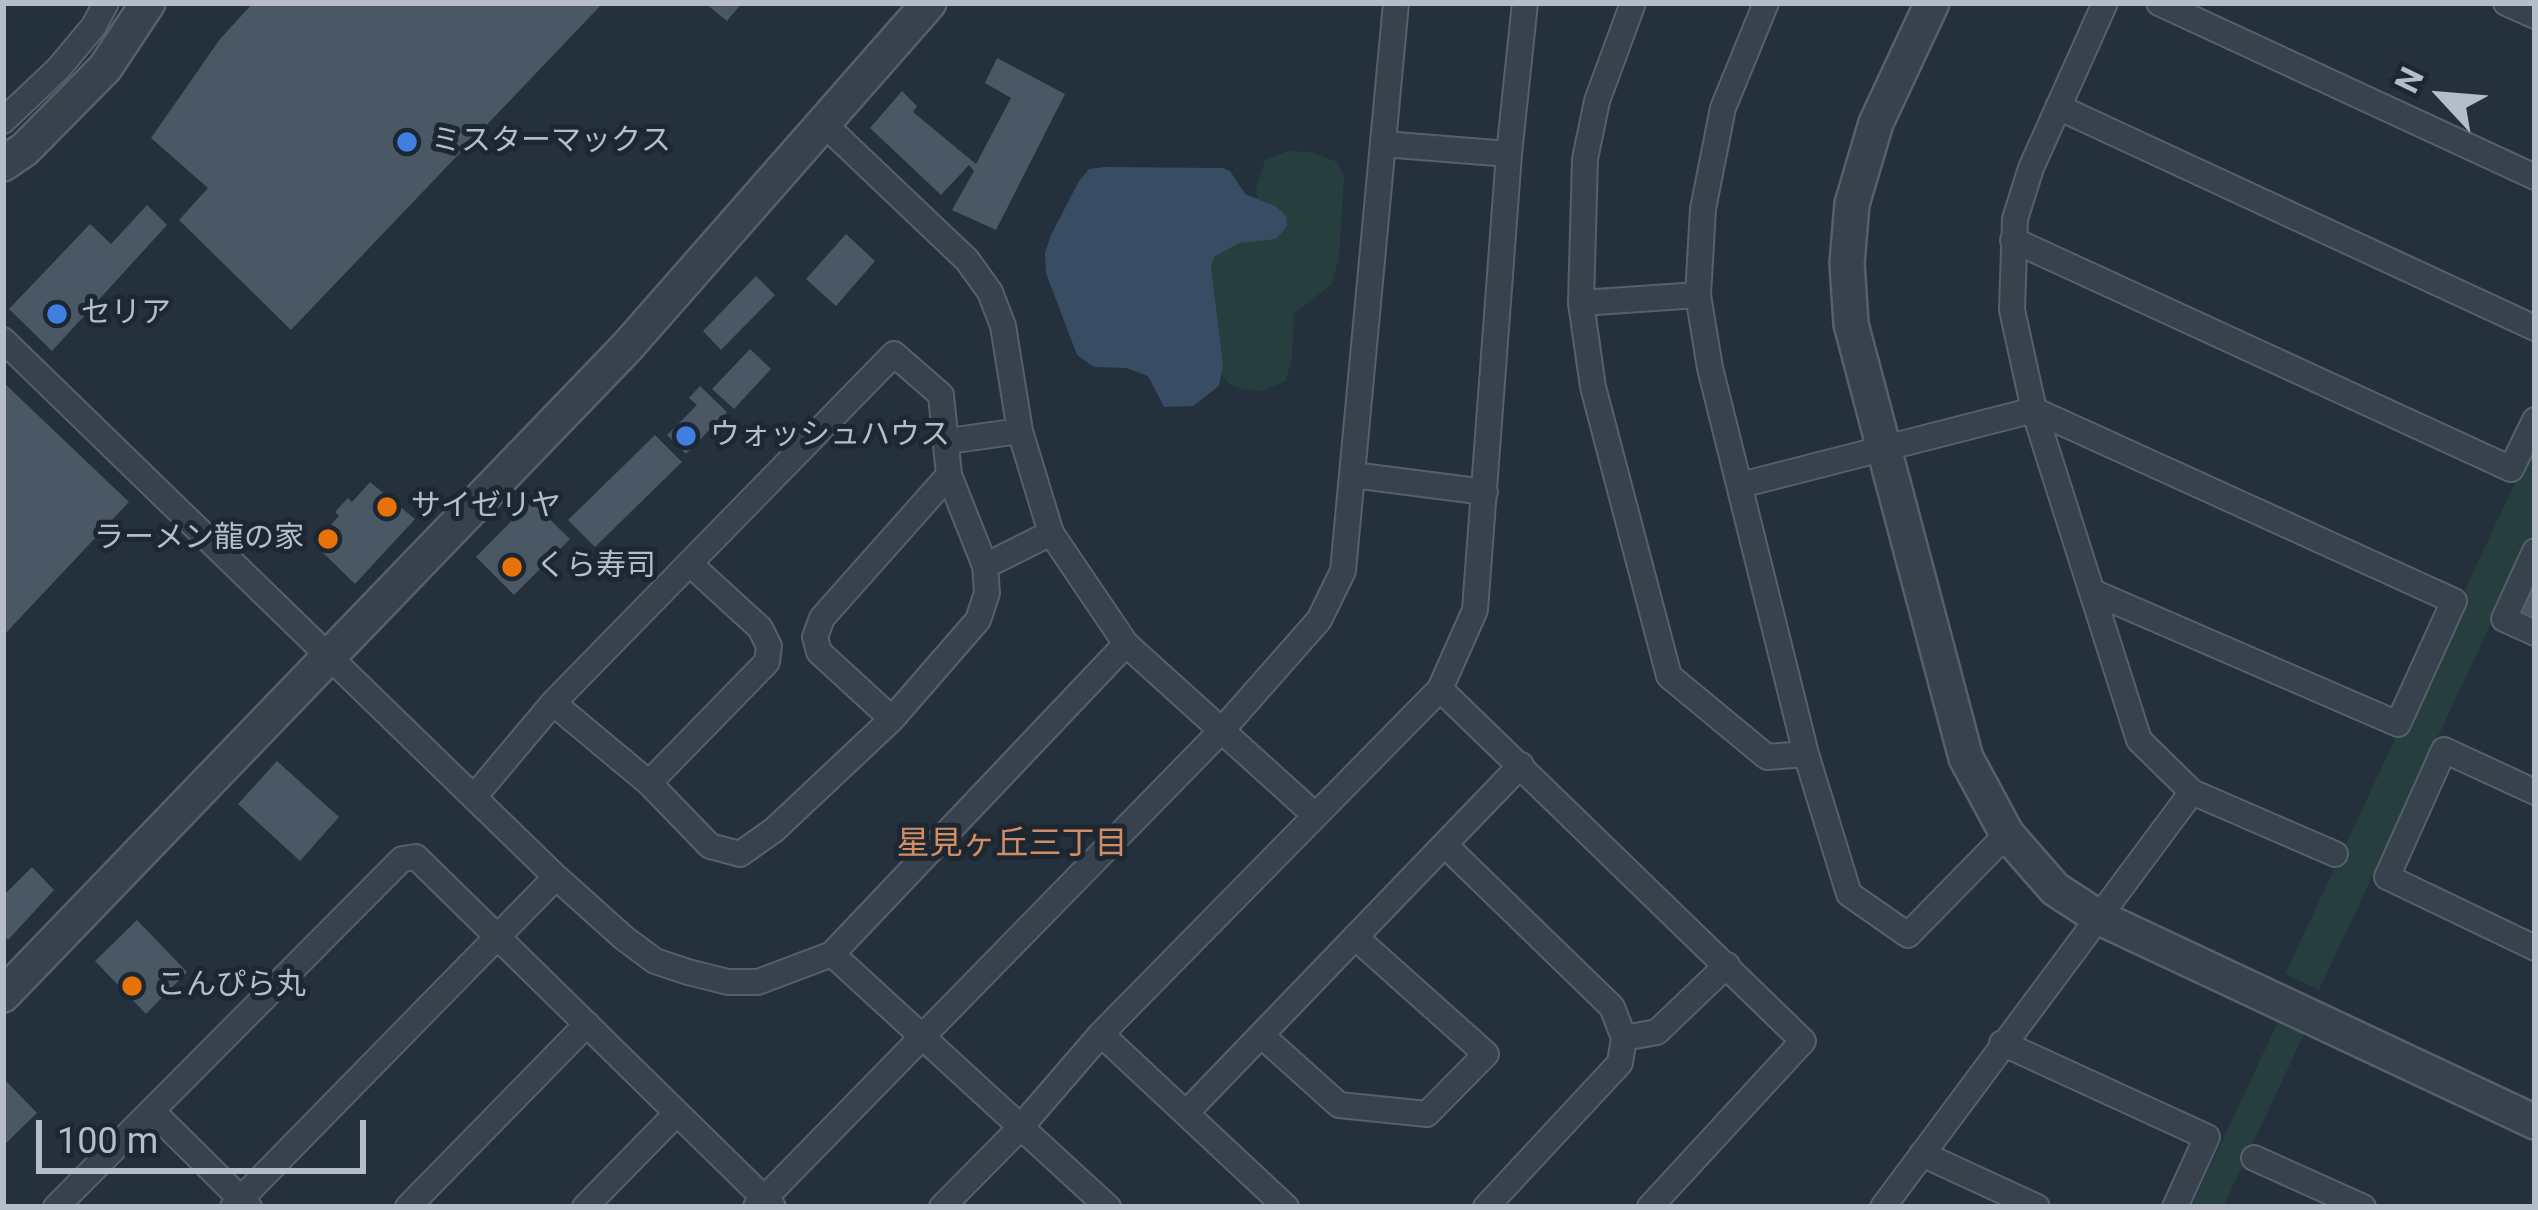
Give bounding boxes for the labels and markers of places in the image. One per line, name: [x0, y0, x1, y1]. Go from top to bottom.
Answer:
place label: ミスターマックス: [431, 124, 671, 160]
marker: ミスターマックス: [394, 129, 420, 155]
place label: セリア: [81, 296, 171, 332]
marker: セリア: [44, 301, 70, 327]
place label: ウォッシュハウス: [710, 418, 950, 454]
marker: ウォッシュハウス: [673, 423, 699, 449]
place label: サイゼリヤ: [411, 489, 561, 525]
marker: サイゼリヤ: [374, 494, 400, 520]
place label: ラーメン龍の家: [94, 521, 304, 557]
marker: ラーメン龍の家: [315, 526, 341, 552]
place label: くら寿司: [536, 549, 656, 585]
marker: くら寿司: [499, 554, 525, 580]
place label: こんぴら丸: [156, 968, 306, 1004]
marker: こんぴら丸: [119, 973, 145, 999]

